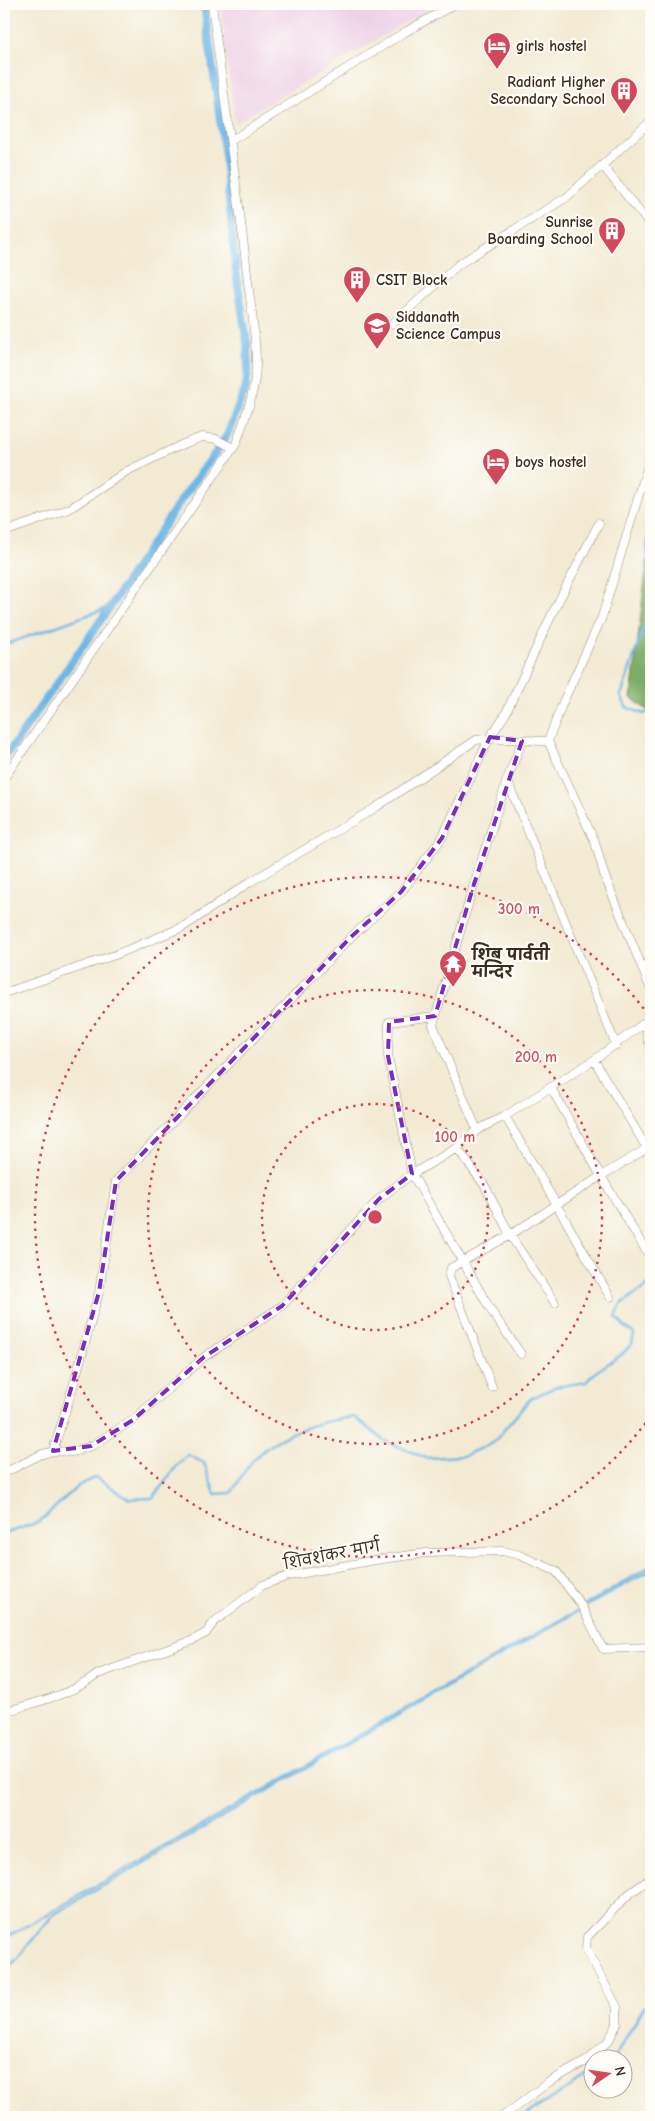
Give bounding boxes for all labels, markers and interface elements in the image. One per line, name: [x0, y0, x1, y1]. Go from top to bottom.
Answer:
hotel icon: girls hostel: [482, 31, 512, 70]
place label: girls hostel: [516, 37, 587, 55]
place label: Radiant Higher Secondary School: [491, 73, 605, 108]
building icon: Radiant Higher Secondary School: [609, 76, 639, 115]
place label: Sunrise Boarding School: [487, 213, 593, 248]
building icon: Sunrise Boarding School: [597, 216, 627, 255]
building icon: CSIT Block: [342, 265, 372, 304]
place label: CSIT Block: [376, 271, 448, 289]
place label: Siddanath Science Campus: [396, 308, 501, 343]
school or university icon: Siddanath Science Campus: [362, 311, 392, 350]
hotel icon: boys hostel: [481, 447, 511, 486]
place label: boys hostel: [515, 453, 587, 471]
text: 300 m: [498, 900, 540, 918]
place label: शिब पार्वती मन्दिर: [470, 942, 551, 981]
temple icon: शिब पार्वती मन्दिर: [438, 949, 468, 988]
text: 200 m: [515, 1048, 557, 1066]
text: 100 m: [435, 1128, 475, 1146]
centre of rings: [366, 1208, 384, 1226]
street label: शिवशंकर मार्ग: [281, 1534, 382, 1573]
north arrow: [582, 2048, 632, 2098]
text: N: [611, 2065, 629, 2078]

